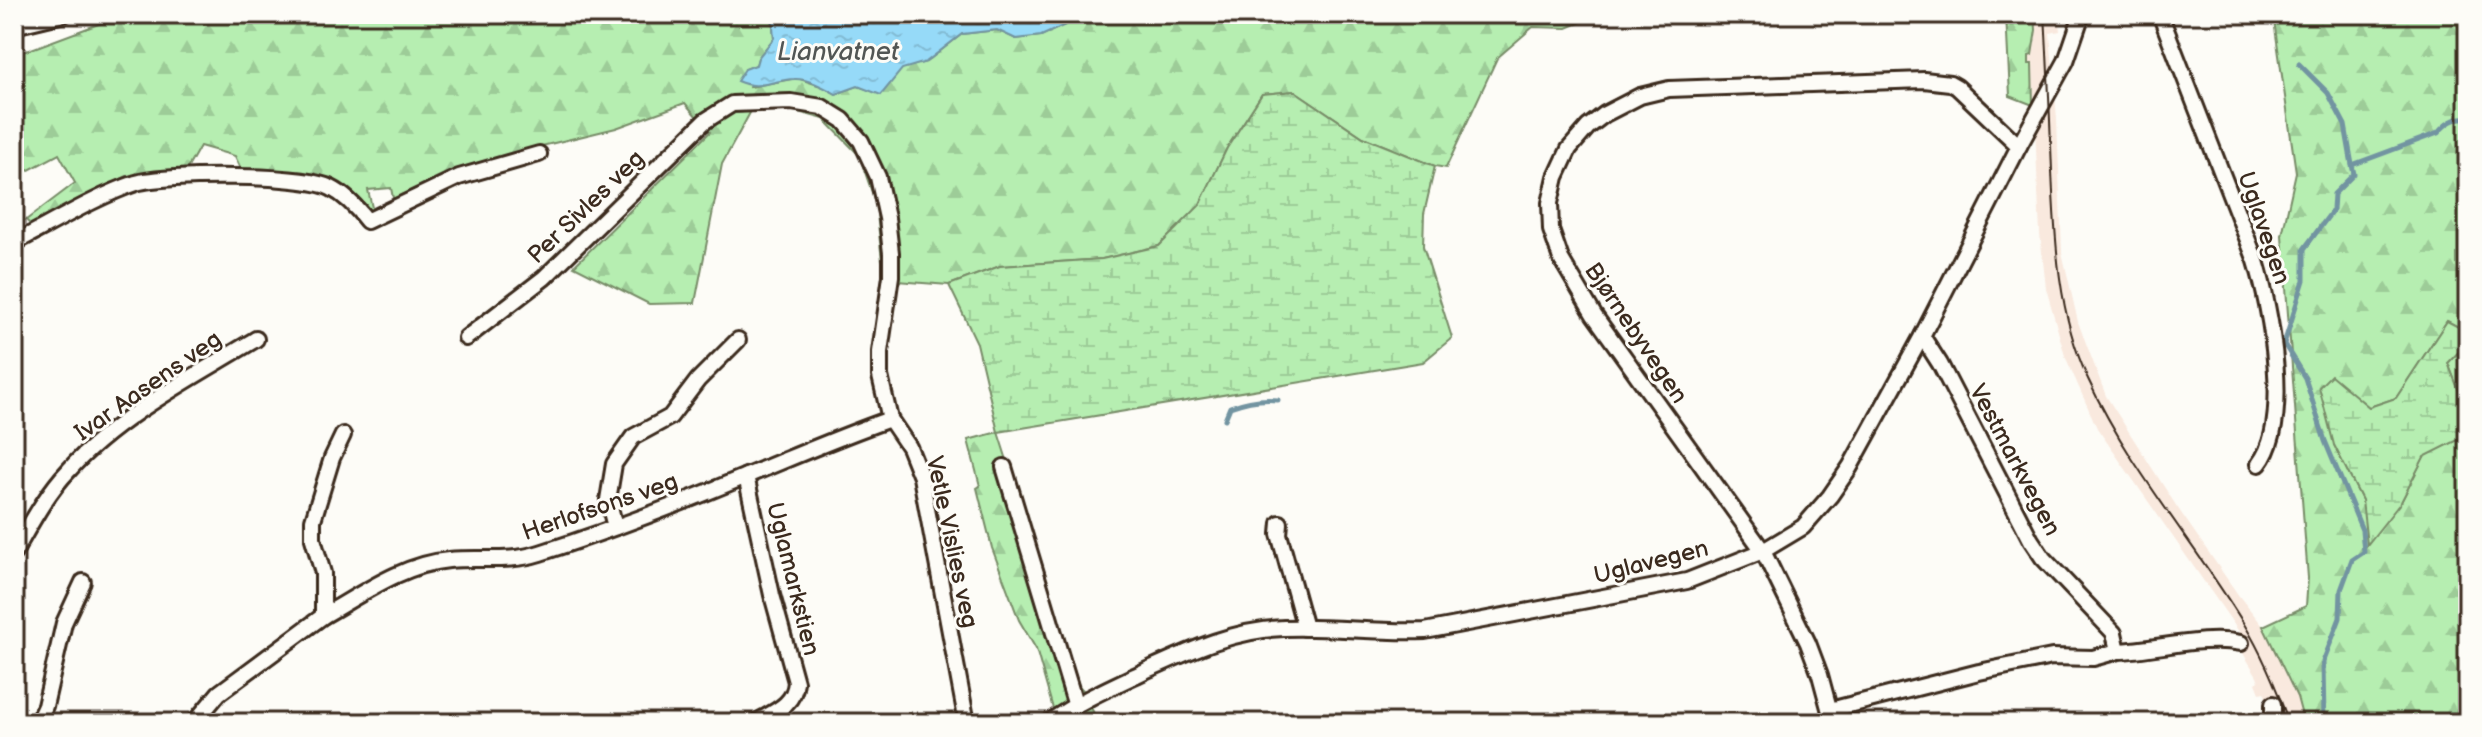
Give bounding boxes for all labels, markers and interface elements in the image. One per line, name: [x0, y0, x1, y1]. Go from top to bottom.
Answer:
water label: Lianvatnet: [777, 37, 900, 68]
street label: Per Sivles veg: [522, 144, 650, 270]
street label: Uglavegen: [2231, 168, 2297, 288]
street label: Bjørnebyvegen: [1578, 257, 1694, 409]
street label: Ivar Aasens veg: [69, 325, 227, 447]
street label: Vestmarkvegen: [1963, 379, 2067, 541]
street label: Vetle Vislies veg: [920, 453, 984, 631]
street label: Herlofsons veg: [518, 467, 682, 547]
street label: Uglamarkstien: [760, 499, 826, 659]
street label: Uglavegen: [1591, 534, 1711, 590]

